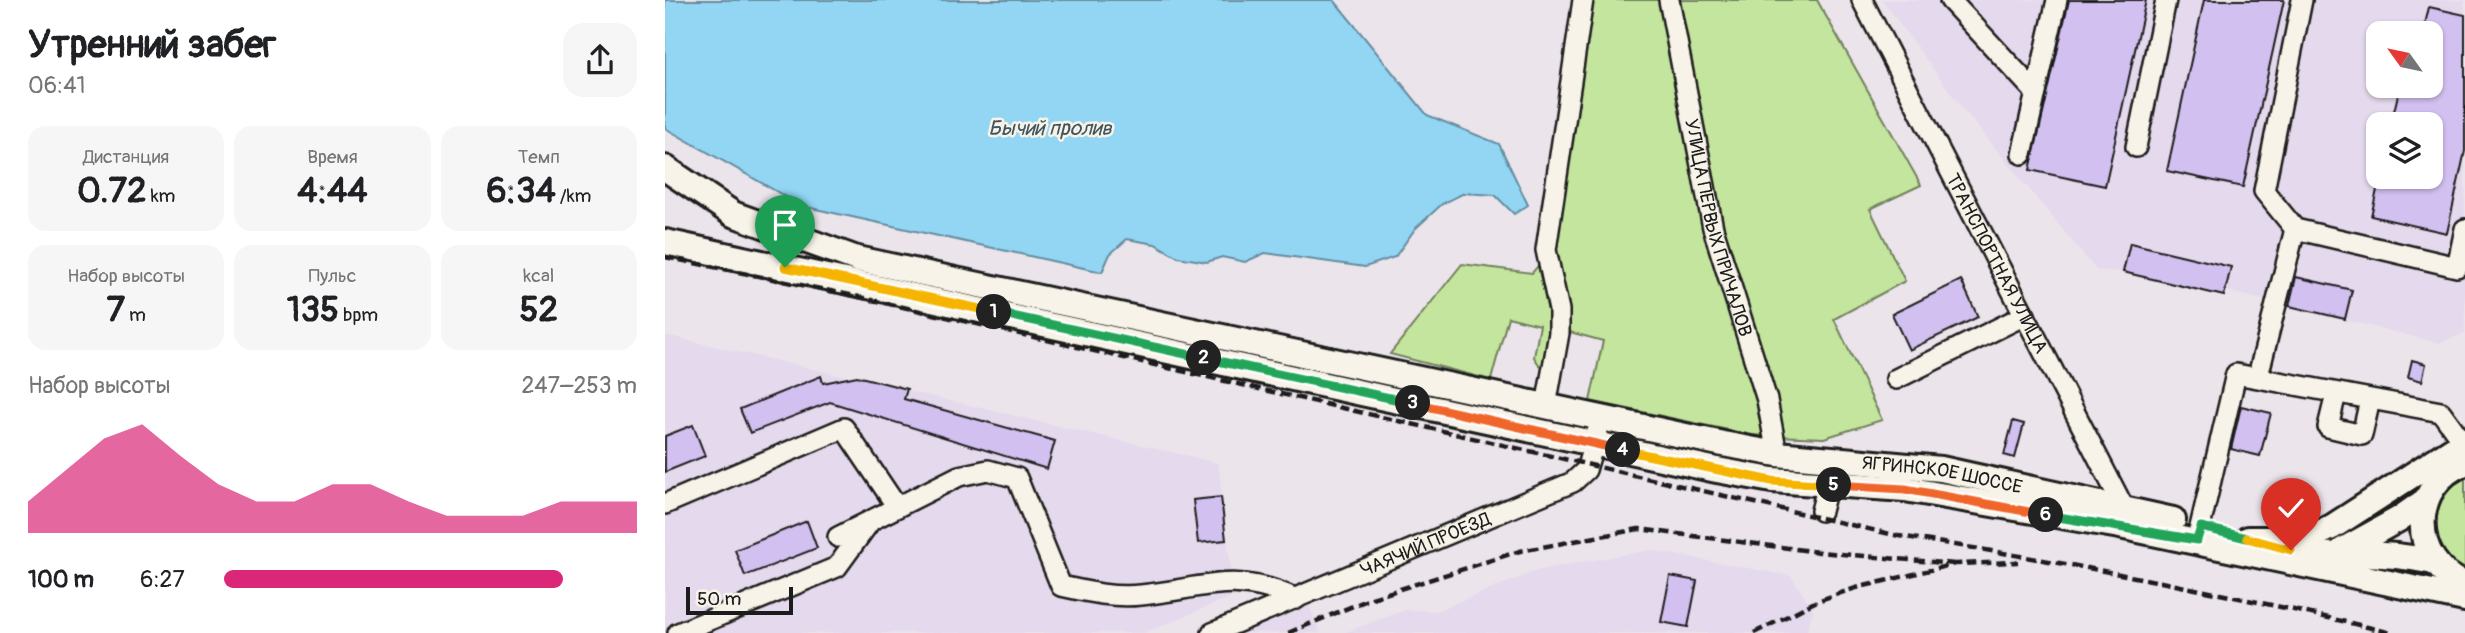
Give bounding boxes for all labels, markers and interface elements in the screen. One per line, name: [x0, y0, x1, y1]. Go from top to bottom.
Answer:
text: Утренний забег: [28, 21, 276, 69]
north arrow: [2366, 21, 2443, 98]
map controls: [2366, 21, 2443, 189]
button: share: [563, 23, 637, 97]
text: 06:41: [28, 71, 86, 100]
button: layers: [2366, 112, 2443, 189]
water label: Бычий пролив: [988, 115, 1112, 142]
street label: УЛИЦА ПЕРВЫХ ПРИЧАЛОВ: [1679, 117, 1757, 340]
text: Дистанция: [83, 145, 169, 169]
text: Время: [307, 145, 358, 169]
text: Темп: [518, 145, 560, 169]
text: 0.72: [77, 169, 147, 213]
text: 4:44: [297, 169, 368, 213]
text: 6:34: [486, 169, 556, 213]
street label: ТРАНСПОРТНАЯ УЛИЦА: [1940, 170, 2053, 358]
text: km: [147, 184, 175, 208]
text: /km: [556, 184, 591, 208]
pin: [755, 195, 815, 267]
icon: arrive: [766, 206, 804, 244]
text: Набор высоты: [67, 264, 185, 288]
text: Пульс: [309, 264, 356, 288]
text: kcal: [523, 264, 554, 288]
text: 7: [106, 288, 125, 332]
text: 135: [287, 288, 339, 332]
text: 52: [520, 288, 558, 332]
pin: 1: [977, 294, 1011, 330]
text: 1: [990, 299, 997, 323]
text: m: [125, 303, 146, 327]
text: bpm: [339, 303, 378, 327]
pin: 2: [1187, 340, 1221, 376]
text: 2: [1198, 345, 1209, 369]
text: Набор высоты: [28, 371, 170, 400]
text: 247–253 m: [522, 371, 637, 400]
pin: 3: [1395, 386, 1431, 420]
text: 3: [1407, 390, 1418, 414]
pin: 4: [1605, 433, 1641, 468]
text: 4: [1617, 437, 1628, 461]
street label: ЯГРИНСКОЕ ШОССЕ: [1861, 451, 2025, 500]
pin: 5: [1817, 468, 1851, 503]
text: 5: [1828, 472, 1839, 496]
pin: [2261, 478, 2321, 550]
icon: check: [2272, 489, 2310, 527]
pin: 6: [2029, 498, 2063, 532]
text: 6: [2040, 502, 2051, 526]
street label: ЧАЯЧИЙ ПРОЕЗД: [1357, 507, 1495, 583]
text: 100 m: [28, 565, 94, 594]
text: 6:27: [140, 565, 185, 594]
scale bar: [686, 584, 793, 616]
text: 50 m: [697, 587, 741, 611]

